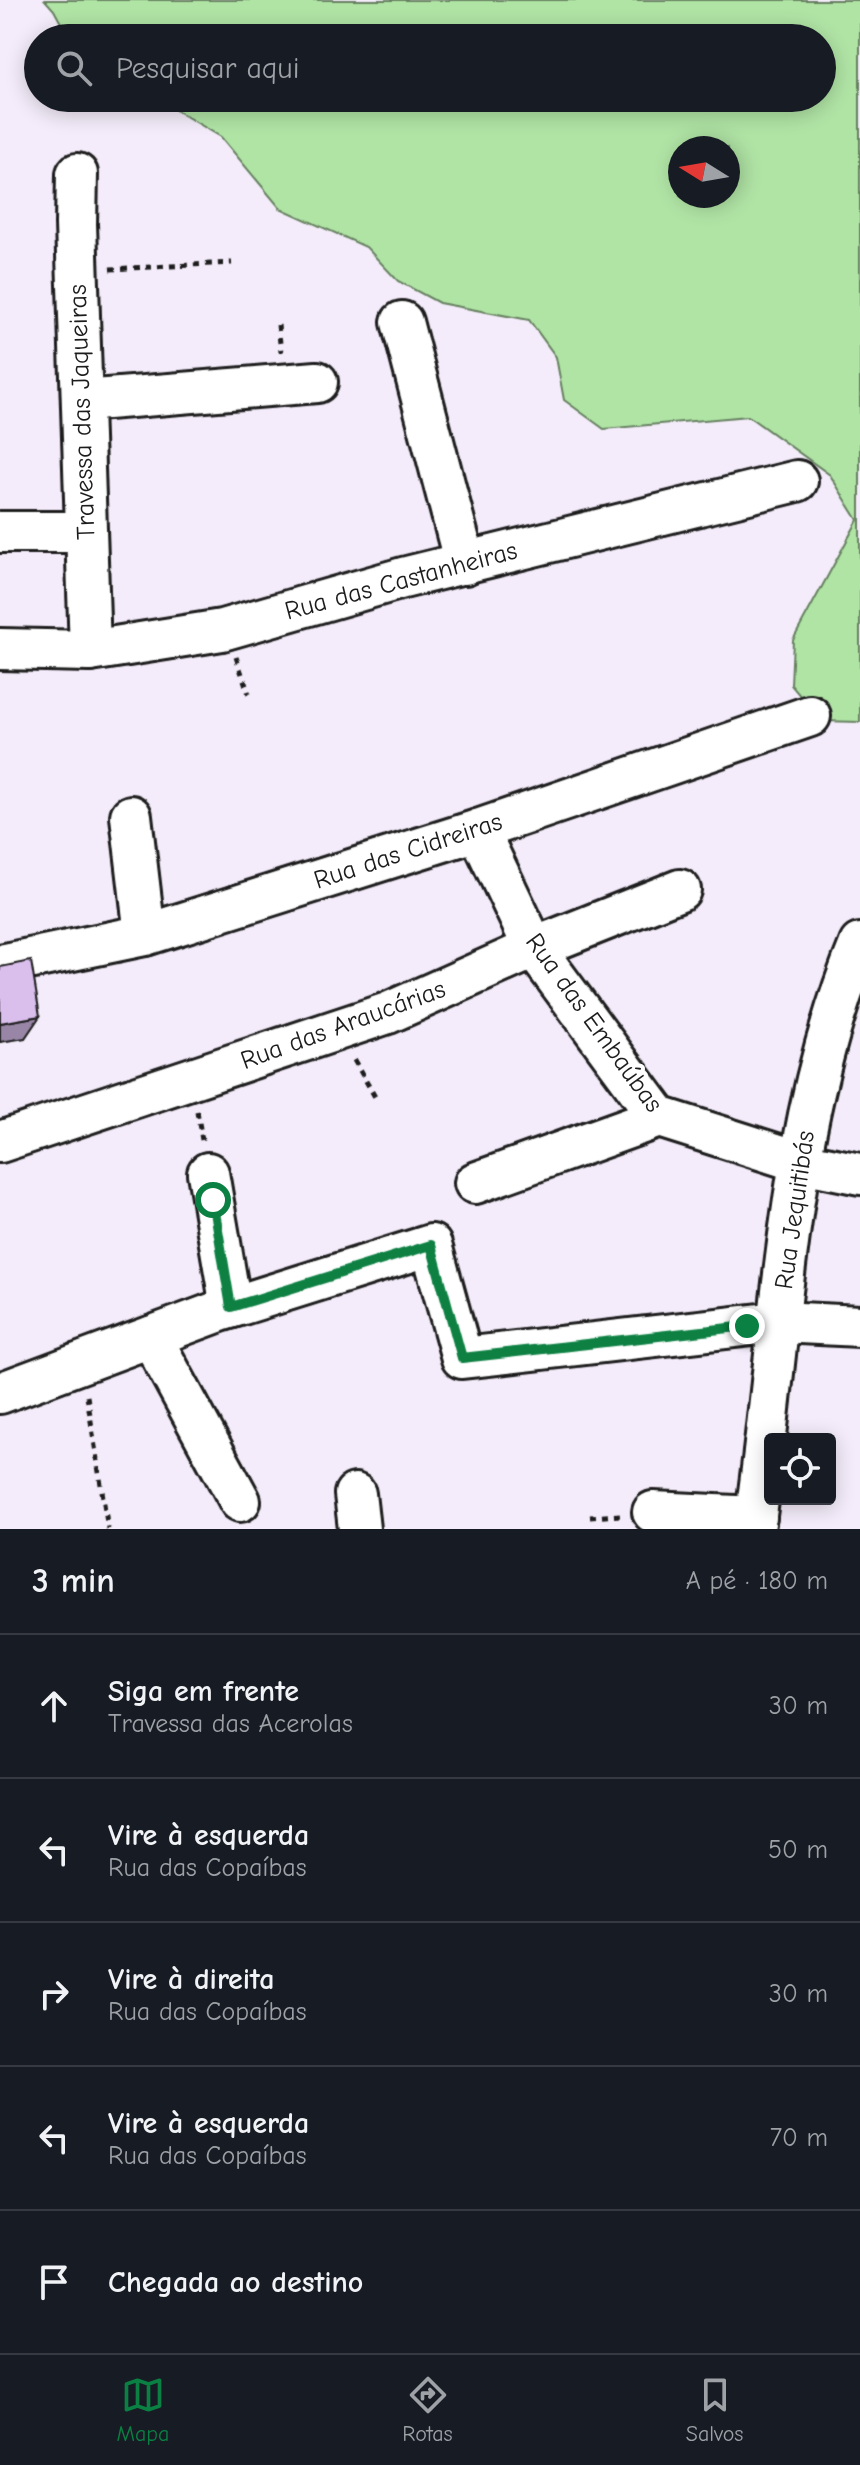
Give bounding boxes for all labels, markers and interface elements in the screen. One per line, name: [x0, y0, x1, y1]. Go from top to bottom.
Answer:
search box: [24, 24, 836, 112]
icon: search: [52, 46, 96, 90]
text: Pesquisar aqui: [116, 51, 299, 86]
north arrow: [668, 136, 740, 208]
street label: Travessa das Jaqueiras: [63, 284, 101, 540]
street label: Rua das Castanheiras: [282, 536, 520, 626]
street label: Rua das Cidreiras: [310, 806, 506, 896]
street label: Rua das Embaúbas: [519, 928, 669, 1118]
street label: Rua das Araucárias: [237, 974, 449, 1076]
street label: Rua Jequitibás: [769, 1129, 821, 1291]
route start: [195, 1182, 231, 1218]
route end: [729, 1308, 765, 1344]
map controls: [764, 1433, 836, 1505]
button: locate: [764, 1433, 836, 1505]
text: 3 min: [32, 1561, 115, 1601]
text: A pé · 180 m: [686, 1566, 828, 1596]
text: Siga em frente: [108, 1674, 299, 1709]
icon: ahead: [32, 1684, 76, 1728]
text: 30 m: [769, 1691, 828, 1721]
text: Travessa das Acerolas: [108, 1709, 353, 1739]
text: Vire à esquerda: [108, 1818, 309, 1853]
icon: left: [32, 1828, 76, 1872]
text: 50 m: [768, 1835, 828, 1865]
text: Rua das Copaíbas: [108, 1853, 307, 1883]
text: Vire à direita: [108, 1962, 274, 1997]
icon: right: [32, 1972, 76, 2016]
text: 30 m: [769, 1979, 828, 2009]
text: Rua das Copaíbas: [108, 1997, 307, 2027]
text: Vire à esquerda: [108, 2106, 309, 2141]
icon: left: [32, 2116, 76, 2160]
text: 70 m: [770, 2123, 828, 2153]
text: Rua das Copaíbas: [108, 2141, 307, 2171]
icon: arrive: [32, 2260, 76, 2304]
text: Chegada ao destino: [108, 2265, 363, 2300]
tab: Mapa: [117, 2373, 169, 2447]
tab: Rotas: [402, 2373, 453, 2447]
tab: Salvos: [686, 2373, 744, 2447]

